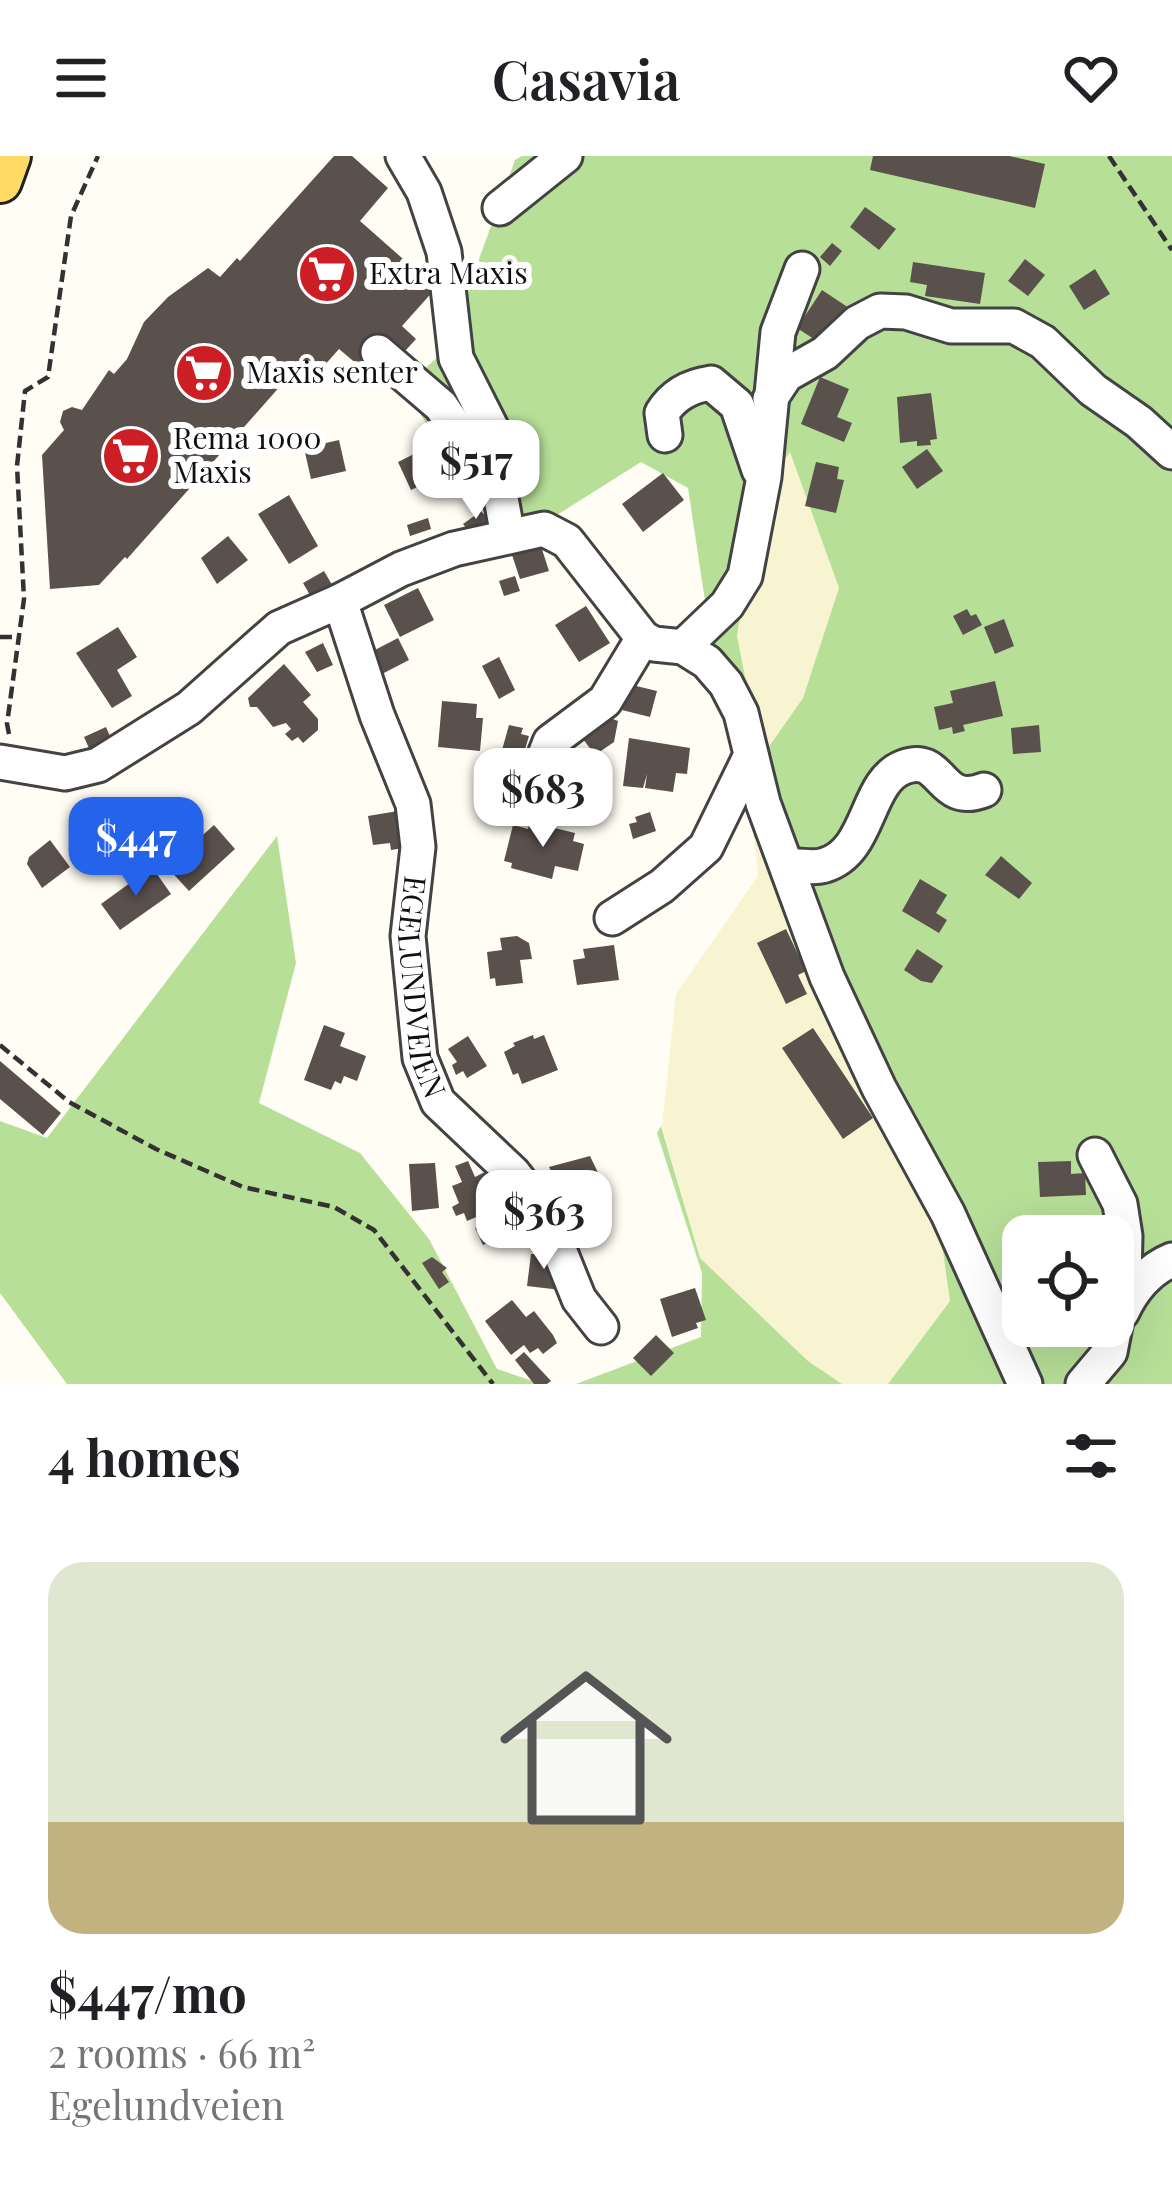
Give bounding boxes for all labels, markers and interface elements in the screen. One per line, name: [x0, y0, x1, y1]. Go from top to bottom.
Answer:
text: Casavia: [492, 42, 680, 114]
icon: menu: [48, 45, 114, 111]
icon: heart: [1058, 45, 1124, 111]
supermarket icon: Extra Maxis: [296, 243, 358, 305]
place label: Extra Maxis: [369, 252, 528, 292]
supermarket icon: Maxis senter: [173, 342, 235, 404]
place label: Maxis senter: [246, 351, 418, 391]
place label: Rema 1000 Maxis: [173, 417, 321, 491]
pin: $517: [405, 420, 547, 522]
supermarket icon: Rema 1000 Maxis: [100, 425, 162, 487]
text: $517: [440, 433, 512, 485]
pin: $683: [472, 748, 614, 850]
text: $683: [501, 761, 585, 813]
pin: $447: [65, 797, 207, 899]
text: $447: [96, 810, 176, 862]
street label: EGELUNDVEIEN: [390, 874, 456, 1104]
pin: $363: [473, 1170, 615, 1272]
text: $363: [503, 1183, 585, 1235]
map controls: [1002, 1215, 1134, 1347]
button: locate: [1002, 1215, 1134, 1347]
text: 4 homes: [48, 1422, 241, 1490]
icon: filters: [1058, 1423, 1124, 1489]
icon: home: [478, 1640, 694, 1856]
text: $447/mo: [48, 1958, 247, 2026]
text: 2 rooms · 66 m²: [48, 2026, 315, 2078]
text: Egelundveien: [48, 2078, 284, 2130]

